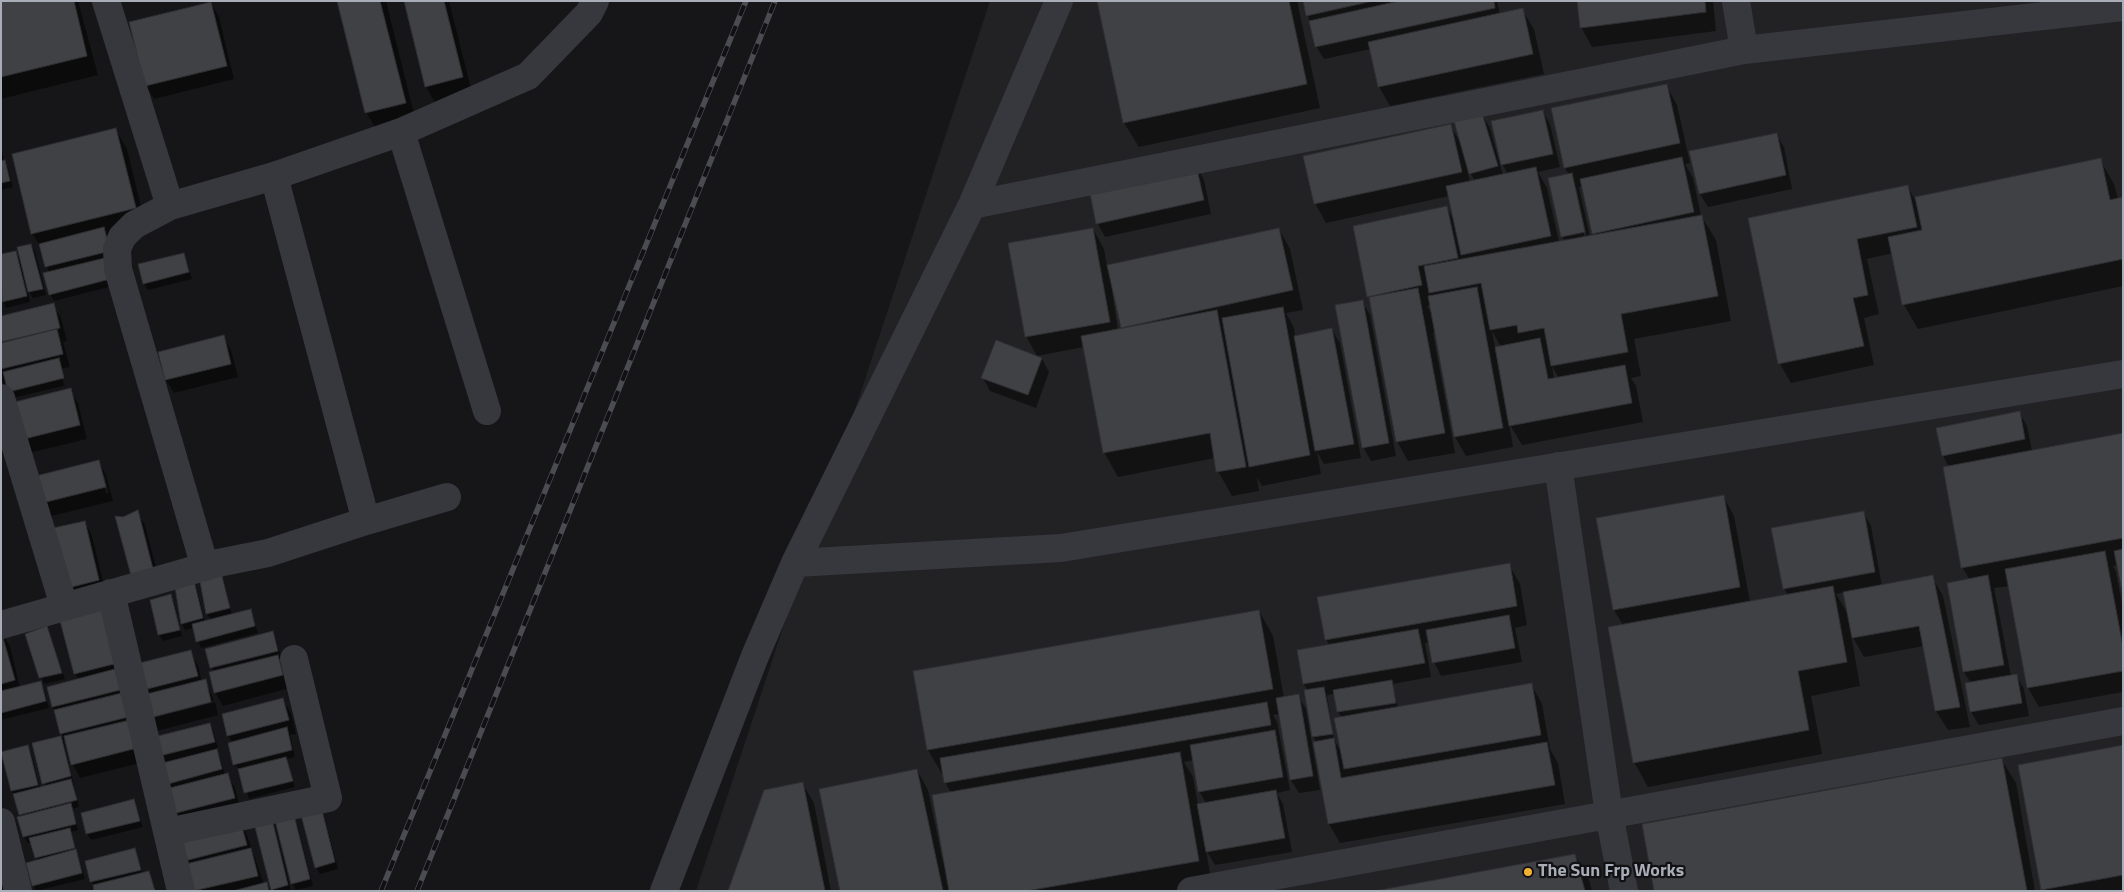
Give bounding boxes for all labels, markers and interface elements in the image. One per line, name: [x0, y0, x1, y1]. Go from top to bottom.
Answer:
place label: The Sun Frp Works: [1538, 861, 1684, 883]
marker: The Sun Frp Works: [1522, 866, 1534, 878]

